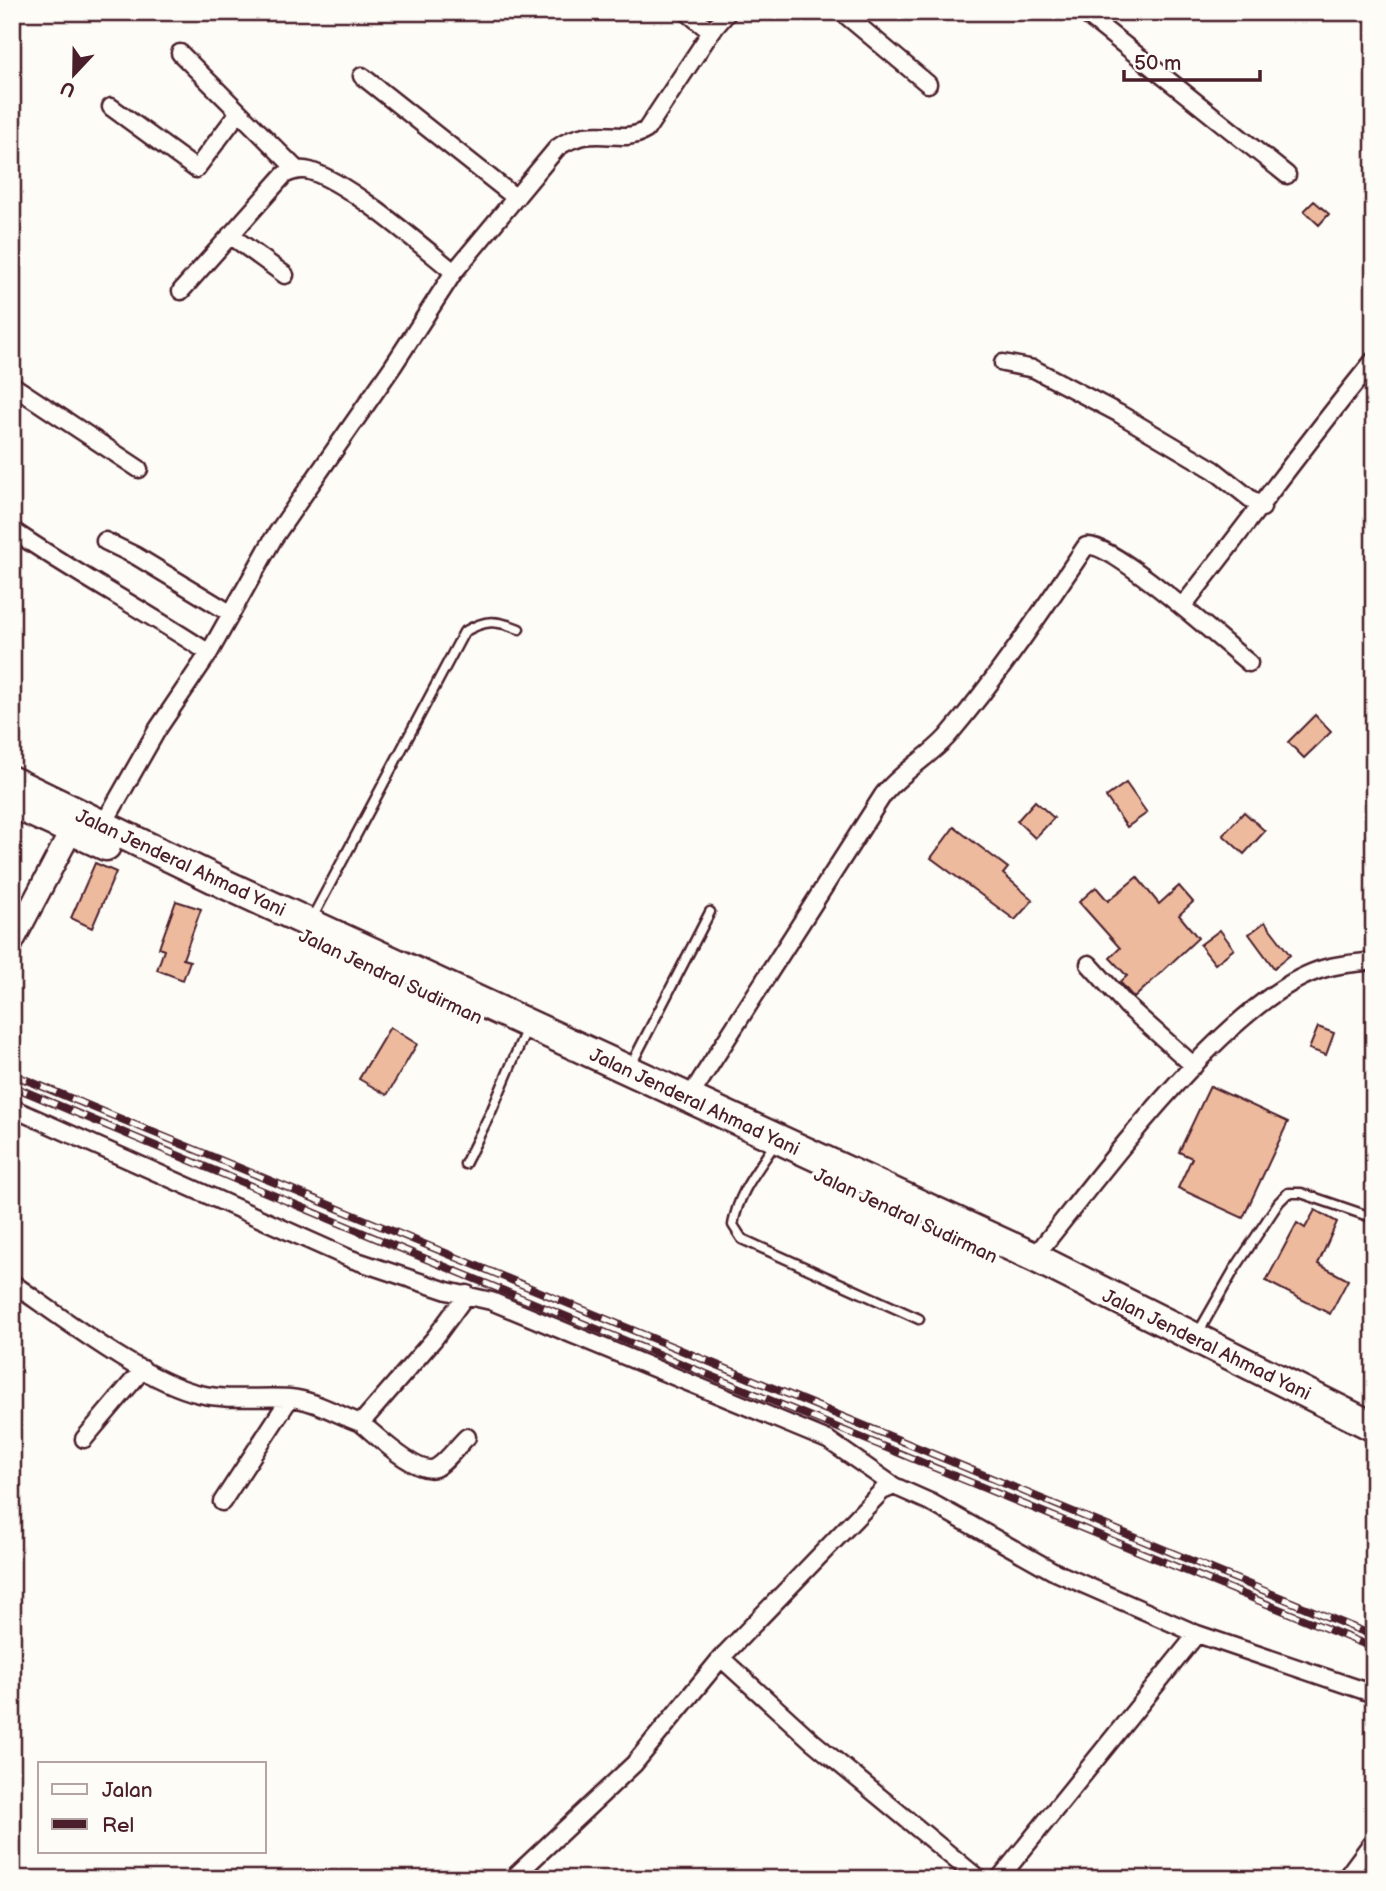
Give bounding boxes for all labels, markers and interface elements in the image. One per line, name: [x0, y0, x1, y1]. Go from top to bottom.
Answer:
north arrow: [38, 38, 108, 108]
scale bar: [1124, 38, 1260, 82]
text: 50 m: [1134, 51, 1181, 76]
text: U: [58, 75, 79, 102]
street label: Jalan Jenderal Ahmad Yani: [72, 805, 289, 922]
street label: Jalan Jendral Sudirman: [295, 925, 486, 1030]
street label: Jalan Jenderal Ahmad Yani: [586, 1044, 803, 1161]
street label: Jalan Jendral Sudirman: [810, 1164, 1001, 1269]
street label: Jalan Jenderal Ahmad Yani: [1098, 1285, 1314, 1406]
legend: [38, 1762, 266, 1853]
text: Jalan: [102, 1778, 153, 1803]
text: Rel: [102, 1813, 134, 1838]

